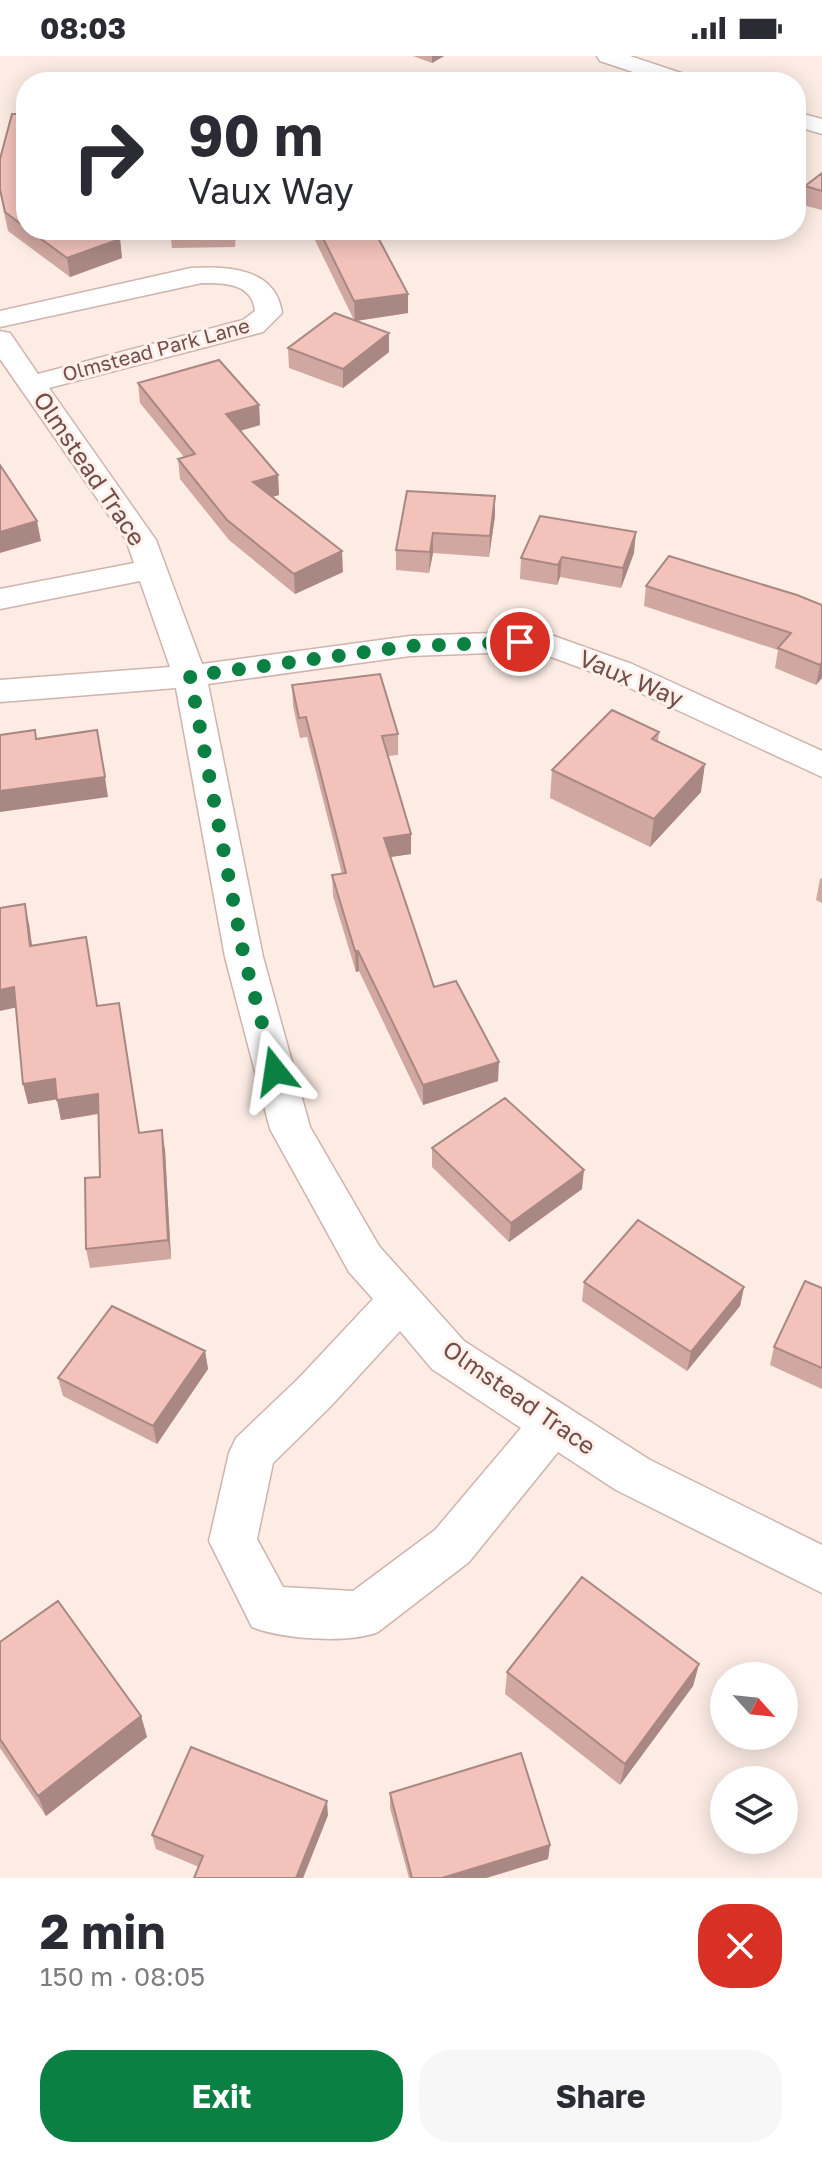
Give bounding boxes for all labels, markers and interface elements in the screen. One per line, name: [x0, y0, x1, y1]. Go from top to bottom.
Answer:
text: 08:03: [40, 10, 126, 46]
text: 90 m: [188, 101, 323, 168]
icon: right: [56, 104, 160, 208]
text: Vaux Way: [188, 169, 354, 212]
street label: Olmstead Park Lane: [60, 312, 252, 386]
street label: Olmstead Trace: [28, 386, 152, 551]
pin: [486, 608, 554, 676]
icon: arrive: [498, 620, 542, 664]
street label: Vaux Way: [575, 643, 688, 713]
position arrow: [233, 1029, 317, 1113]
street label: Olmstead Trace: [438, 1333, 602, 1460]
north arrow: [710, 1662, 798, 1750]
map controls: [710, 1662, 798, 1854]
button: layers: [710, 1766, 798, 1854]
text: 2 min: [40, 1902, 165, 1960]
button: close: [698, 1904, 782, 1988]
text: 150 m · 08:05: [40, 1961, 205, 1992]
button: Exit: [40, 2050, 403, 2142]
button: Share: [419, 2050, 782, 2142]

